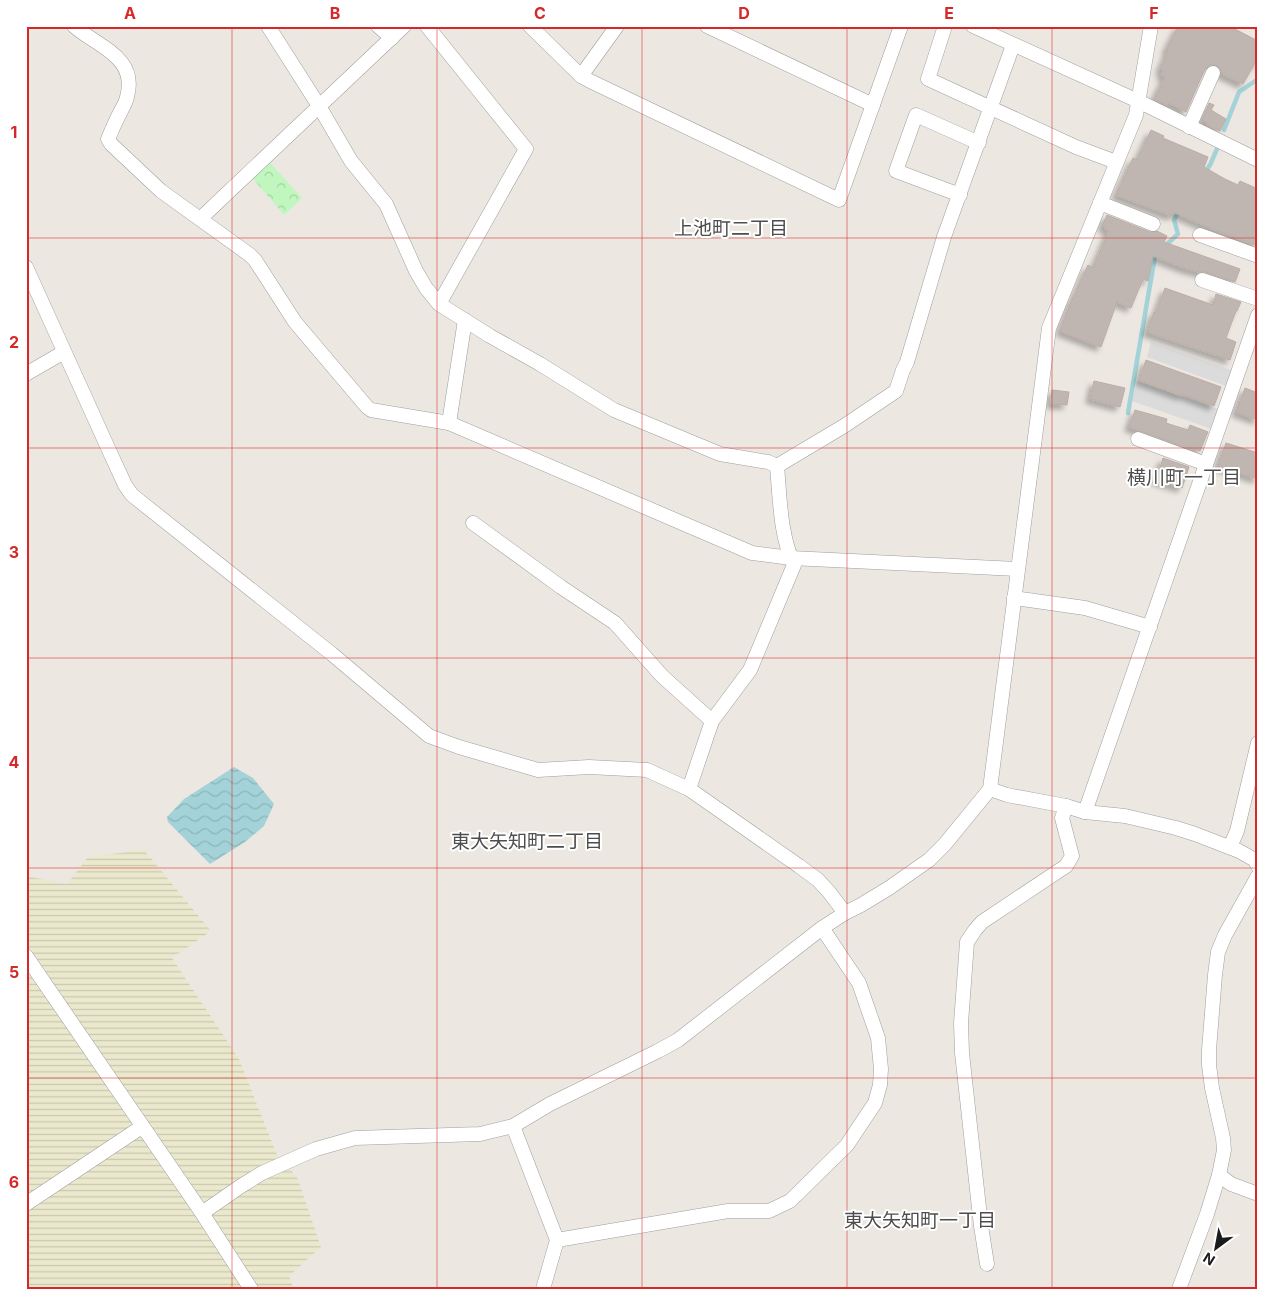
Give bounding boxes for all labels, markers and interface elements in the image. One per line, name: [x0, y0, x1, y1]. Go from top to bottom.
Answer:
text: A: [124, 3, 136, 23]
text: B: [330, 3, 340, 23]
text: C: [534, 3, 546, 23]
text: D: [738, 3, 750, 23]
text: E: [944, 3, 954, 23]
text: F: [1149, 3, 1159, 23]
text: 1: [11, 122, 17, 142]
district label: 上池町二丁目: [674, 217, 788, 240]
text: 2: [9, 332, 19, 352]
district label: 横川町一丁目: [1127, 466, 1241, 489]
text: 3: [9, 542, 19, 562]
text: 4: [9, 752, 20, 772]
district label: 東大矢知町二丁目: [451, 830, 603, 853]
text: 5: [9, 962, 19, 982]
text: 6: [9, 1172, 19, 1192]
district label: 東大矢知町一丁目: [844, 1209, 996, 1232]
north arrow: [1192, 1222, 1242, 1272]
text: N: [1200, 1249, 1218, 1269]

